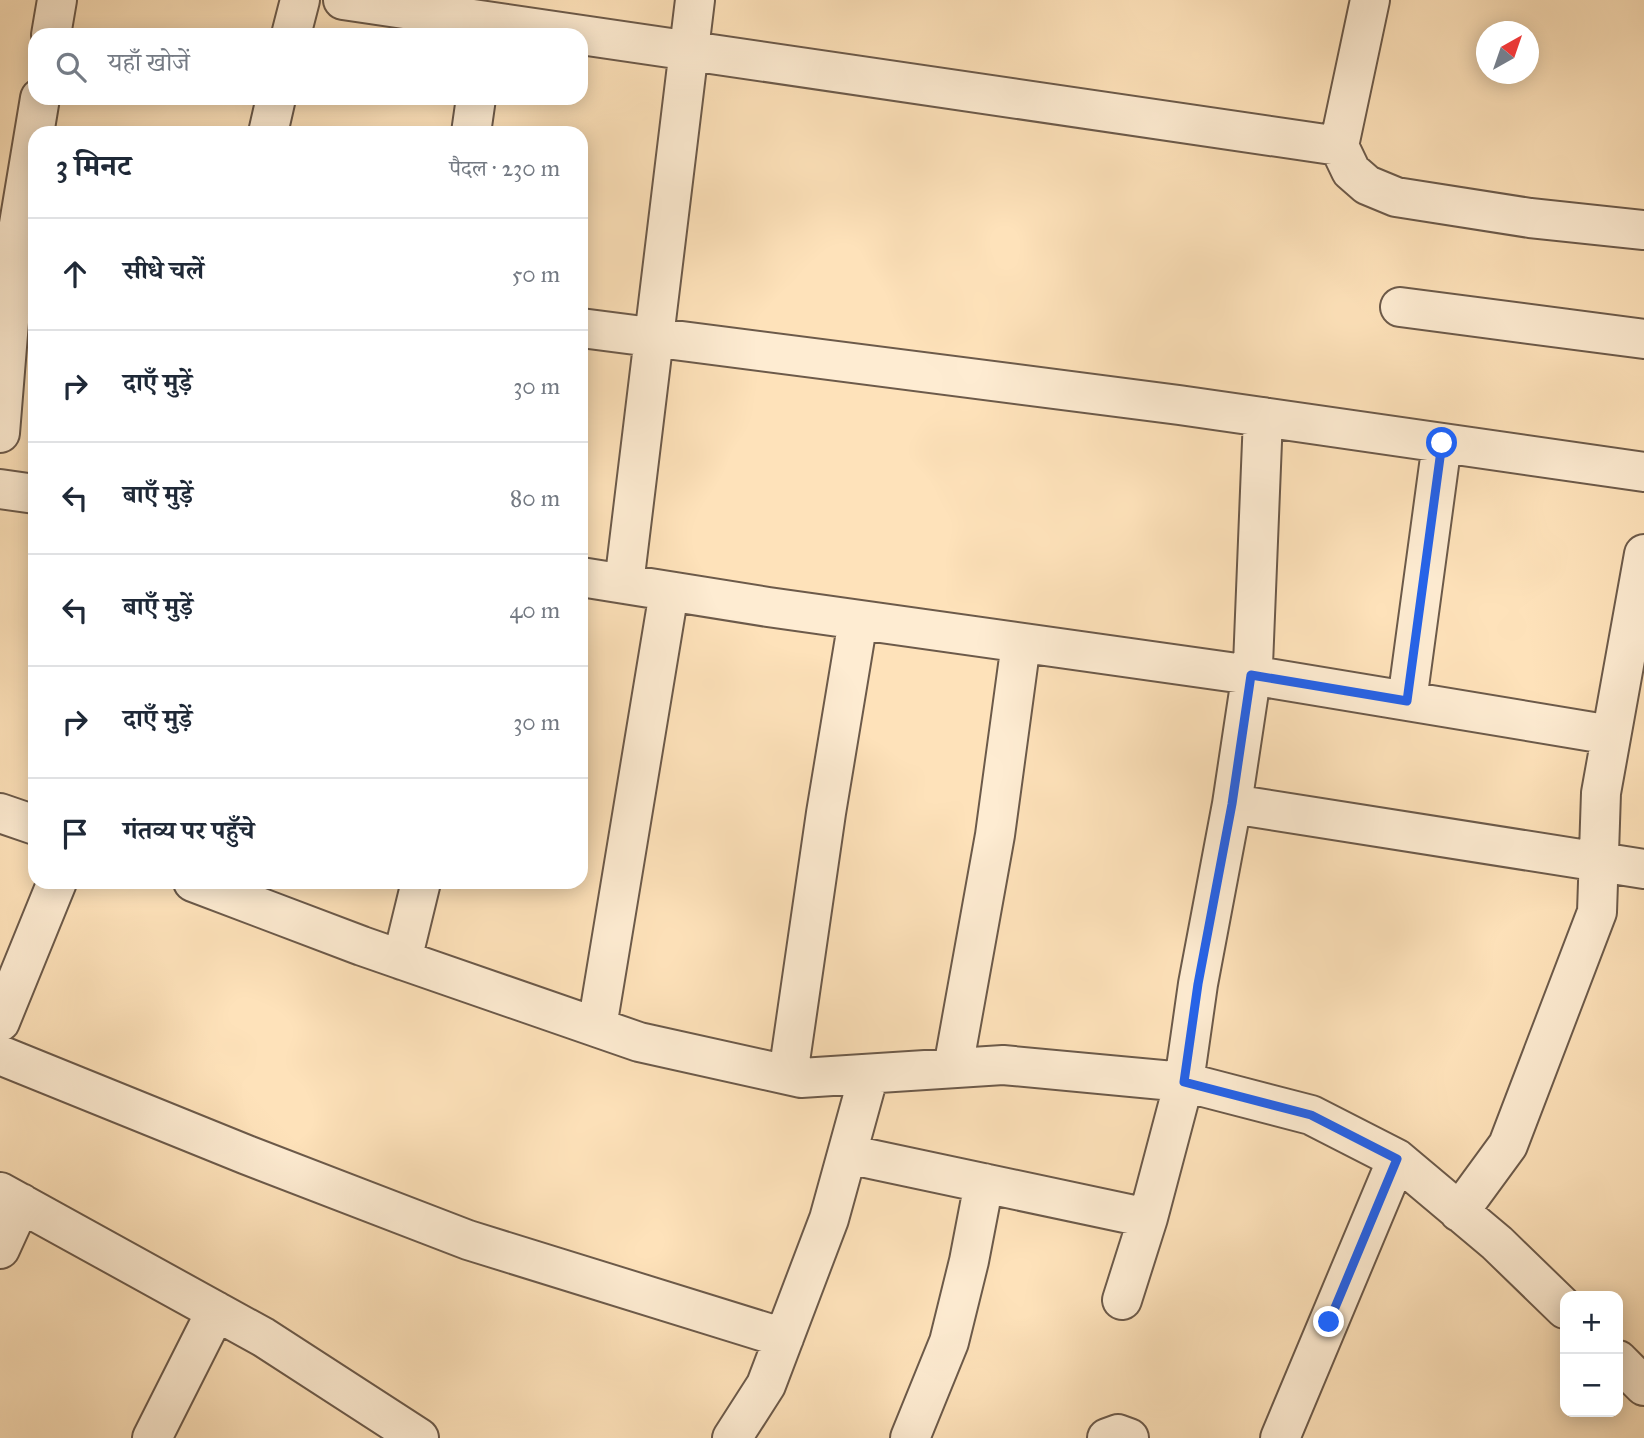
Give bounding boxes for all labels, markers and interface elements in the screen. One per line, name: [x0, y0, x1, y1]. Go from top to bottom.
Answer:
north arrow: [1476, 21, 1539, 84]
search box: [28, 28, 588, 105]
text: यहाँ खोजें: [108, 46, 190, 78]
icon: search: [52, 48, 90, 86]
text: 3 मिनट: [56, 148, 131, 184]
text: पैदल · 230 m: [449, 154, 560, 182]
text: सीधे चलें: [123, 254, 204, 286]
icon: ahead: [56, 255, 94, 293]
text: 50 m: [512, 260, 560, 288]
text: दाएँ मुड़ें: [123, 366, 192, 398]
icon: right: [56, 367, 94, 405]
text: 30 m: [513, 372, 560, 400]
route start: [1426, 427, 1457, 458]
text: बाएँ मुड़ें: [123, 478, 193, 510]
icon: left: [56, 479, 94, 517]
text: 80 m: [510, 484, 560, 512]
text: बाएँ मुड़ें: [123, 590, 193, 622]
icon: left: [56, 591, 94, 629]
text: 40 m: [510, 596, 560, 624]
text: दाएँ मुड़ें: [123, 702, 192, 734]
icon: right: [56, 703, 94, 741]
text: 30 m: [513, 708, 560, 736]
text: गंतव्य पर पहुँचे: [123, 814, 254, 846]
icon: arrive: [56, 815, 94, 853]
map controls: [1560, 1291, 1623, 1417]
button: +: [1560, 1291, 1623, 1354]
route end: [1313, 1306, 1344, 1337]
button: −: [1560, 1354, 1623, 1417]

